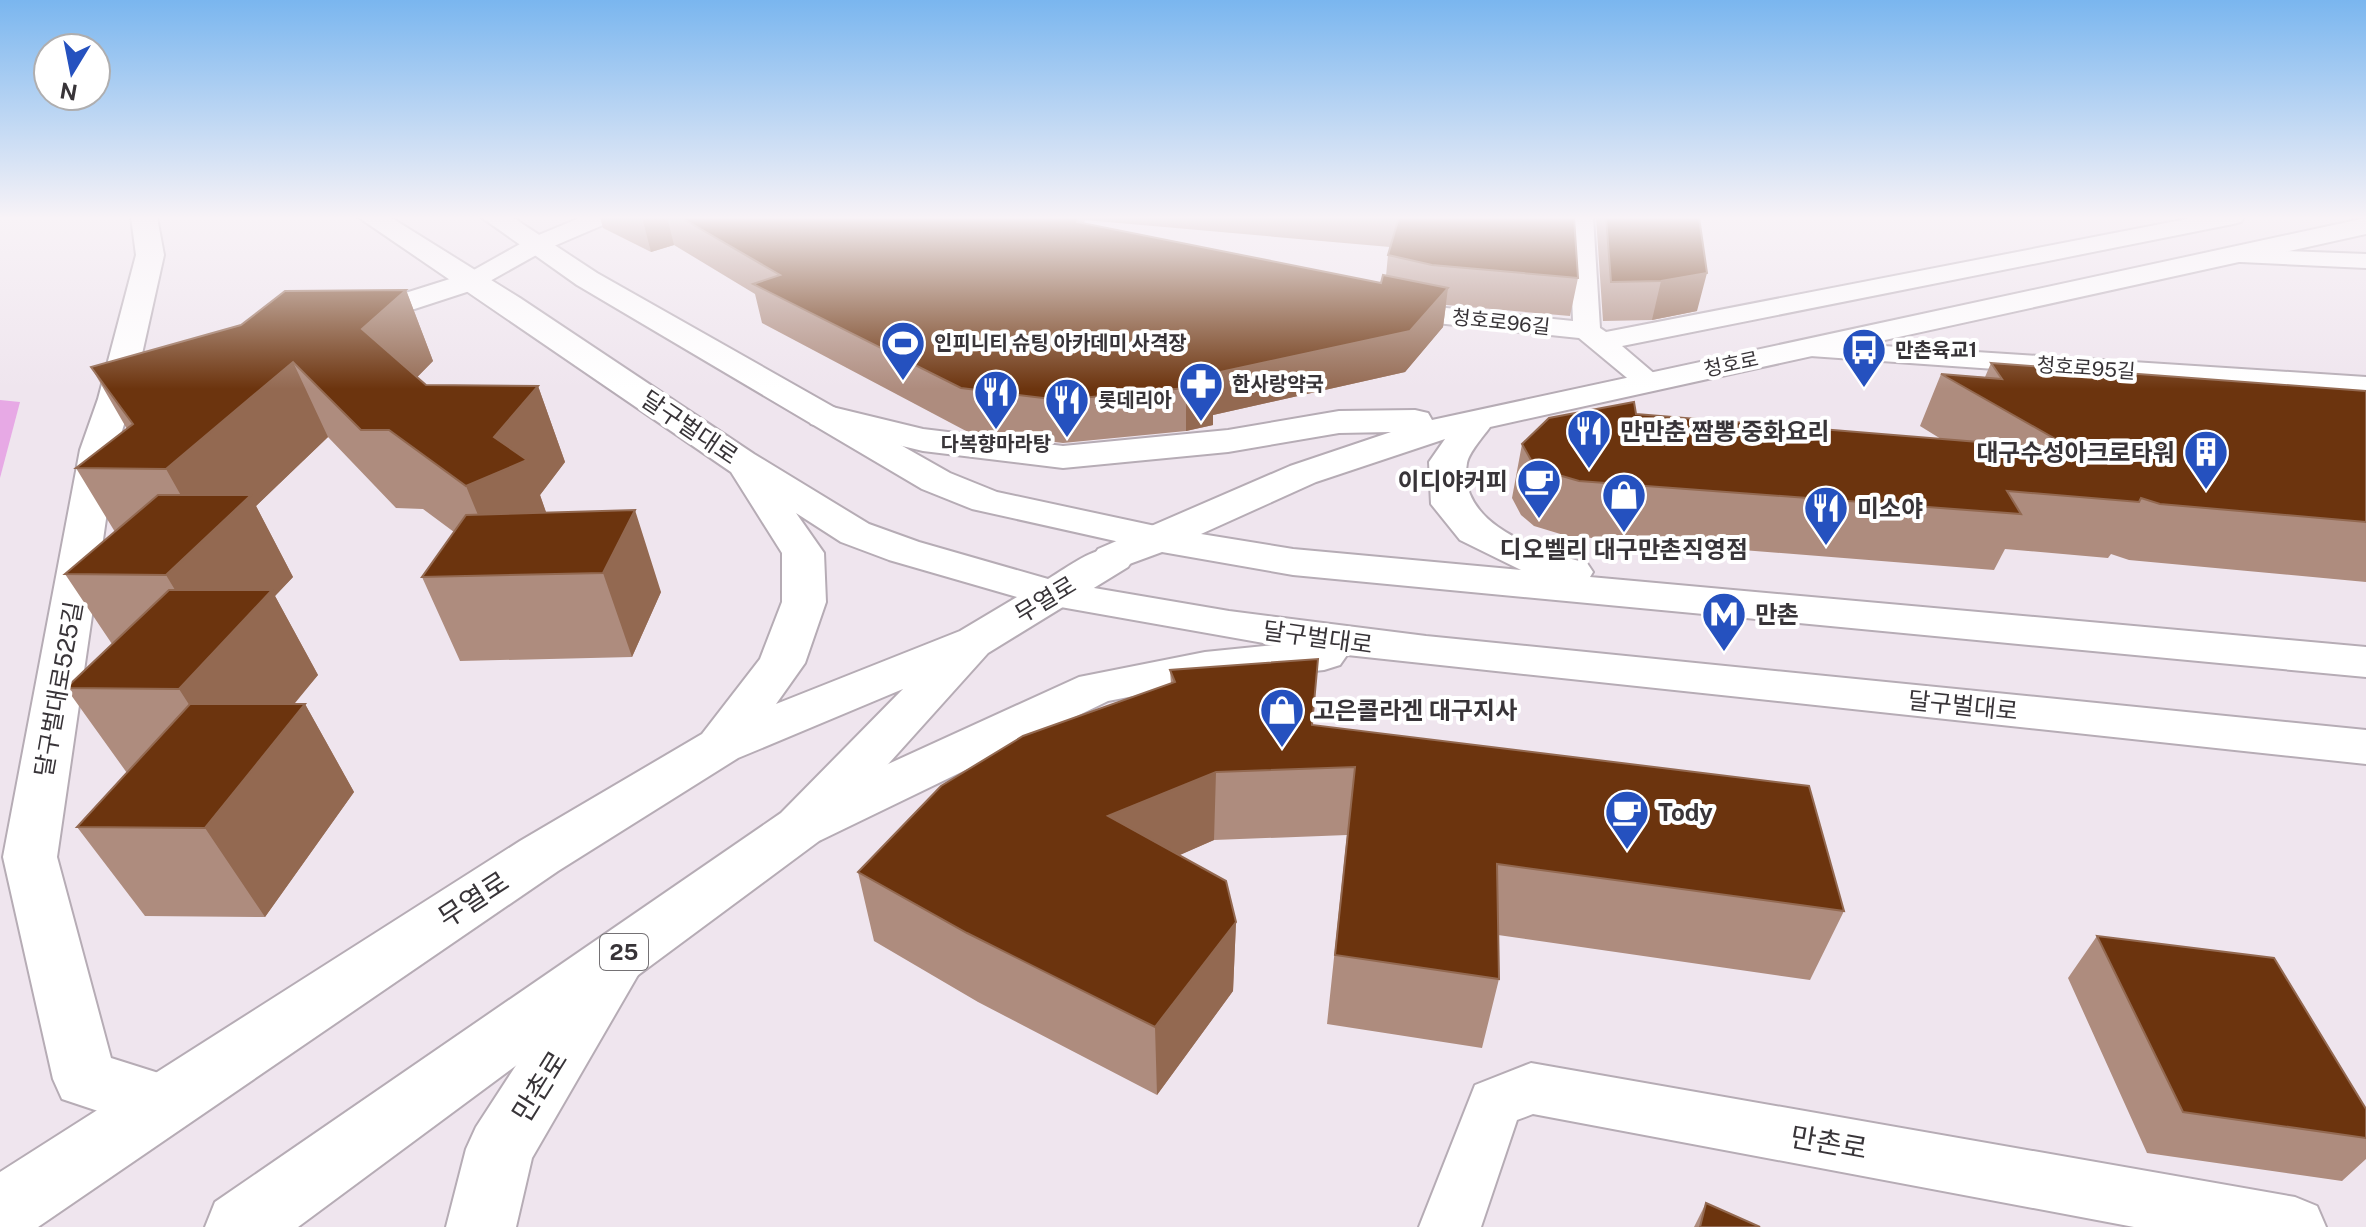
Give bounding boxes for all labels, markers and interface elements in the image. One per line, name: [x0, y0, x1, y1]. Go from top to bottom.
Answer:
north arrow: [32, 32, 112, 112]
text: N: [58, 77, 79, 106]
street label: 청호로96길: [1451, 305, 1551, 339]
sports icon: 인피니티 슈팅 아카데미 사격장: [879, 319, 927, 382]
bus stop icon: 만촌육교1: [1840, 326, 1888, 389]
place label: 인피니티 슈팅 아카데미 사격장: [934, 331, 1187, 355]
place label: 만촌육교1: [1895, 338, 1977, 362]
street label: 청호로: [1702, 347, 1760, 381]
street label: 청호로95길: [2036, 353, 2136, 383]
pharmacy icon: 한사랑약국: [1177, 360, 1225, 423]
restaurant icon: 다복향마라탕: [972, 368, 1020, 431]
place label: 한사랑약국: [1232, 372, 1324, 396]
restaurant icon: 롯데리아: [1043, 376, 1091, 439]
street label: 달구벌대로: [636, 385, 744, 469]
place label: 롯데리아: [1098, 388, 1172, 412]
restaurant icon: 만만춘 짬뽕 중화요리: [1565, 407, 1613, 470]
place label: 만만춘 짬뽕 중화요리: [1620, 417, 1830, 445]
building icon: 대구수성아크로타워: [2182, 428, 2230, 491]
place label: 다복향마라탕: [941, 432, 1051, 456]
place label: 대구수성아크로타워: [1976, 438, 2175, 466]
cafe icon: 이디야커피: [1515, 457, 1563, 520]
place label: 이디야커피: [1398, 467, 1508, 495]
shop icon: 디오벨리 대구만촌직영점: [1600, 471, 1648, 534]
restaurant icon: 미소야: [1802, 484, 1850, 547]
place label: 미소야: [1857, 494, 1923, 522]
place label: 디오벨리 대구만촌직영점: [1500, 535, 1748, 563]
street label: 무열로: [1009, 570, 1081, 628]
metro station icon: 만촌: [1700, 590, 1748, 653]
street label: 달구벌대로525길: [29, 599, 87, 779]
place label: 만촌: [1755, 600, 1799, 628]
street label: 달구벌대로: [1261, 615, 1375, 659]
street label: 달구벌대로: [1907, 685, 2019, 725]
shop icon: 고은콜라겐 대구지사: [1258, 686, 1306, 749]
place label: 고은콜라겐 대구지사: [1313, 696, 1517, 724]
cafe icon: Tody: [1603, 788, 1651, 851]
place label: Tody: [1658, 798, 1713, 826]
street label: 무열로: [432, 864, 514, 934]
road number: 25: [600, 934, 648, 970]
street label: 만촌로: [505, 1044, 573, 1128]
street label: 만촌로: [1788, 1119, 1870, 1165]

